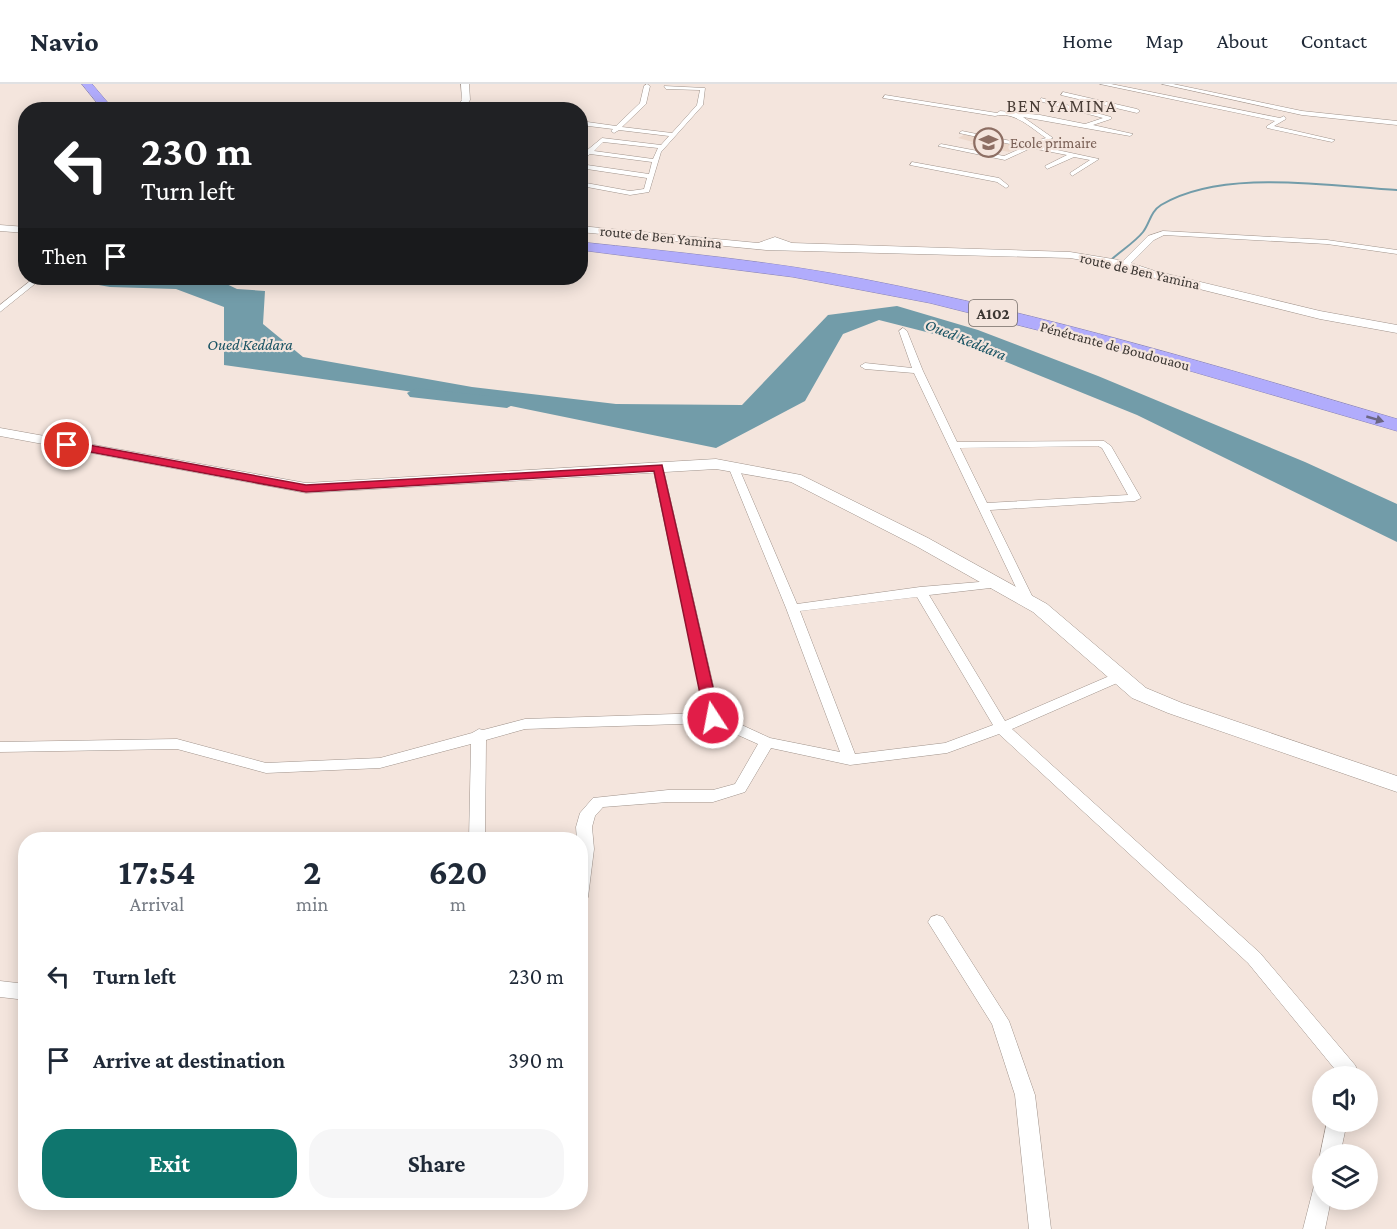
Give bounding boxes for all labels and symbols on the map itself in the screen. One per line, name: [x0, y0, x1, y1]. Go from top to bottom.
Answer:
district label: BEN YAMINA: [1006, 96, 1118, 116]
school or university icon: Ecole primaire: [973, 127, 1005, 159]
place label: Ecole primaire: [1010, 135, 1097, 152]
street label: route de Ben Yamina: [599, 223, 723, 251]
street label: route de Ben Yamina: [1078, 249, 1202, 293]
road number: A102: [969, 300, 1017, 326]
water label: Oued Keddara: [923, 316, 1009, 364]
street label: Pénétrante de Boudouaou: [1038, 318, 1192, 374]
water label: Oued Keddara: [207, 336, 293, 353]
one-way arrow: [1366, 415, 1384, 424]
pin: [41, 419, 92, 470]
position arrow: [681, 686, 745, 750]

